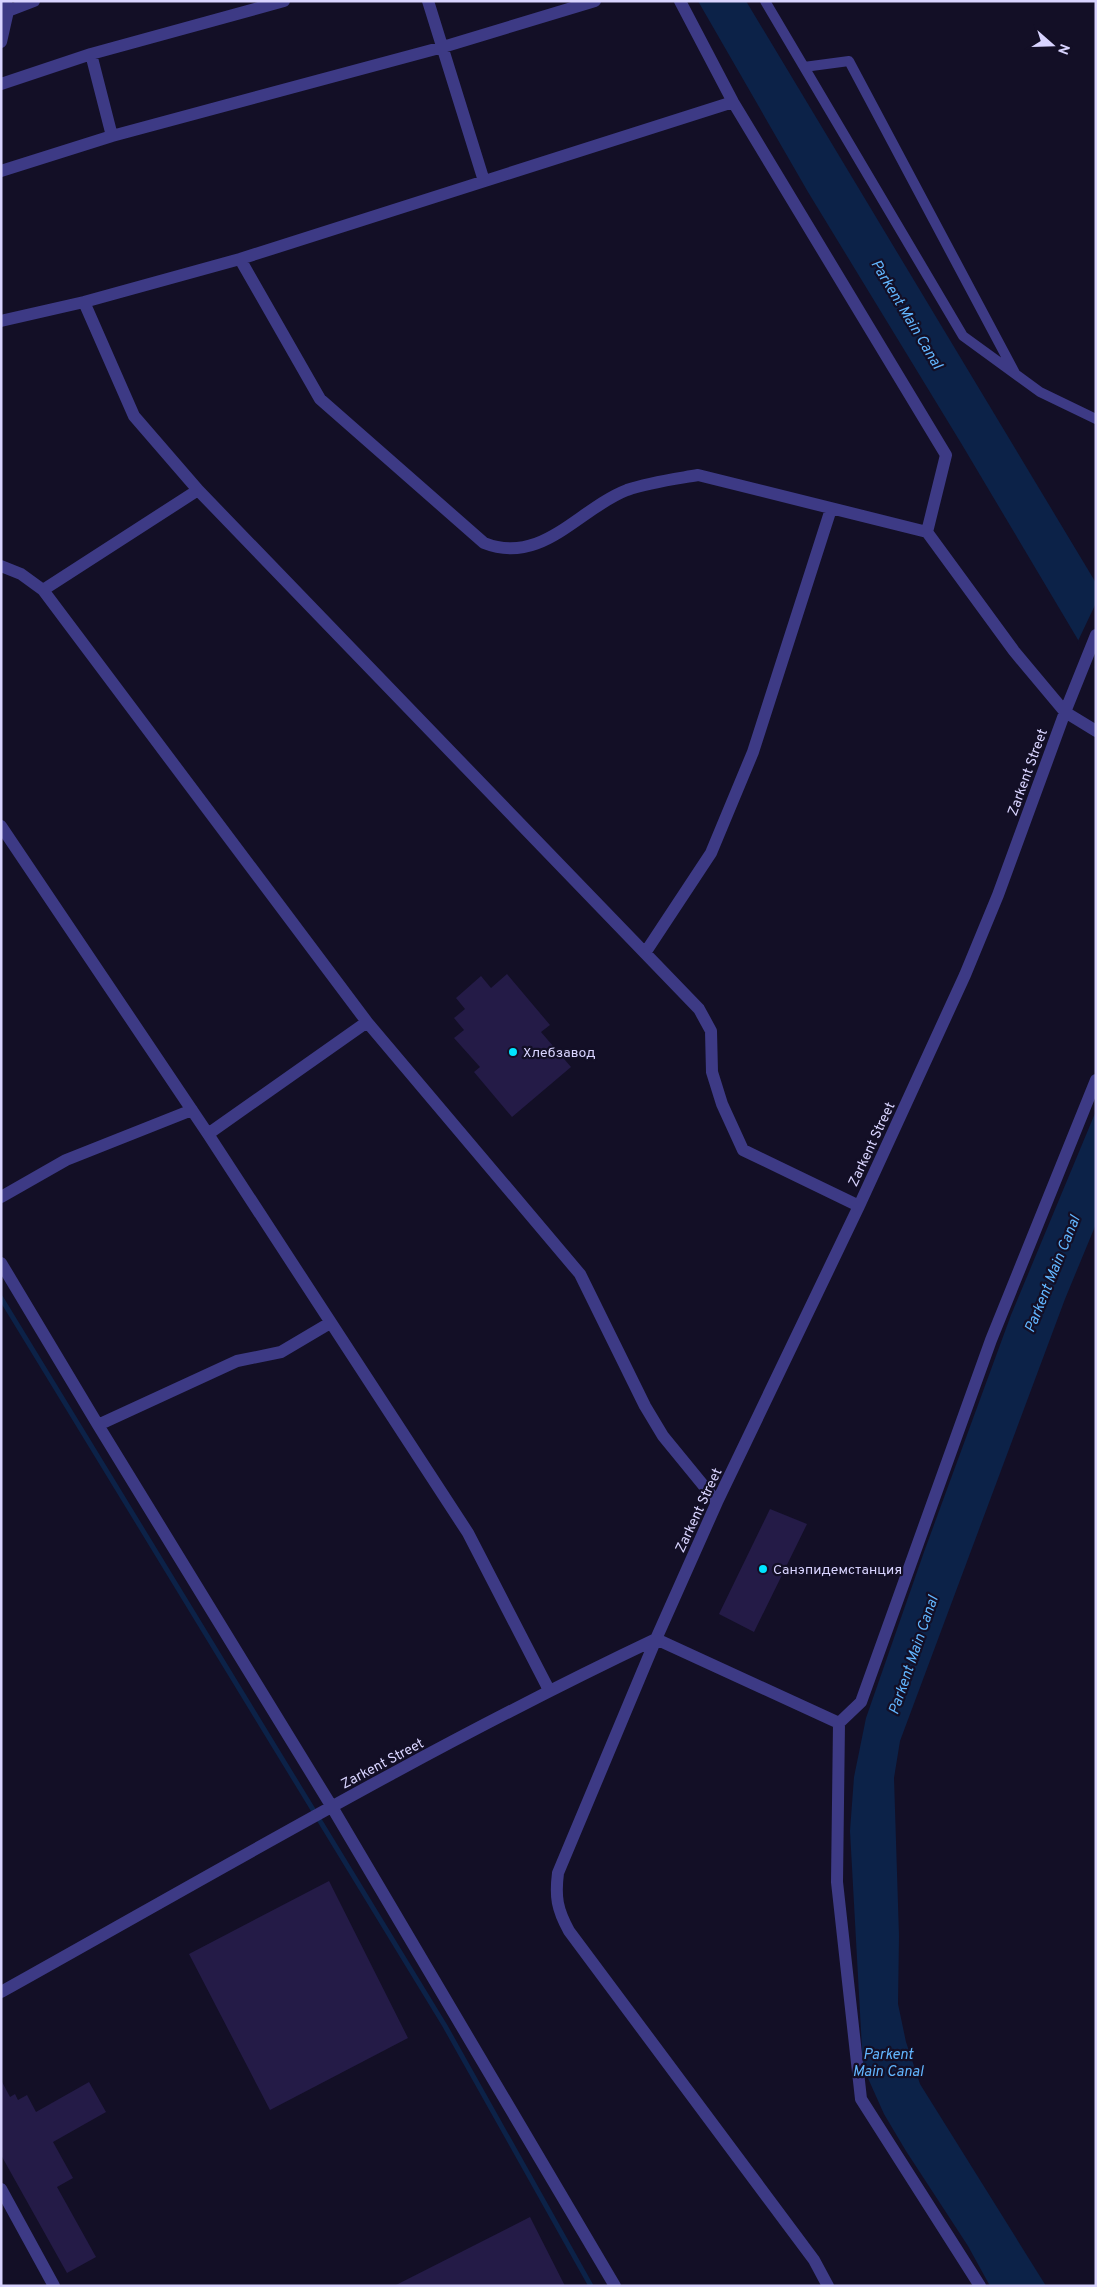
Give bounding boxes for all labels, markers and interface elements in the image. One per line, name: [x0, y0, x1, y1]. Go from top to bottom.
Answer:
north arrow: [1027, 20, 1077, 70]
text: N: [1053, 41, 1073, 57]
water label: Parkent Main Canal: [866, 257, 947, 374]
street label: Zarkent Street: [1005, 727, 1052, 818]
place label: Хлебзавод: [523, 1045, 596, 1062]
marker: Хлебзавод: [507, 1046, 519, 1058]
street label: Zarkent Street: [845, 1100, 899, 1190]
water label: Parkent Main Canal: [1021, 1212, 1086, 1336]
street label: Zarkent Street: [672, 1466, 726, 1556]
place label: Санэпидемстанция: [773, 1562, 902, 1579]
marker: Санэпидемстанция: [757, 1563, 769, 1575]
water label: Parkent Main Canal: [885, 1592, 944, 1717]
street label: Zarkent Street: [338, 1735, 427, 1793]
water label: Parkent Main Canal: [853, 2046, 925, 2082]

